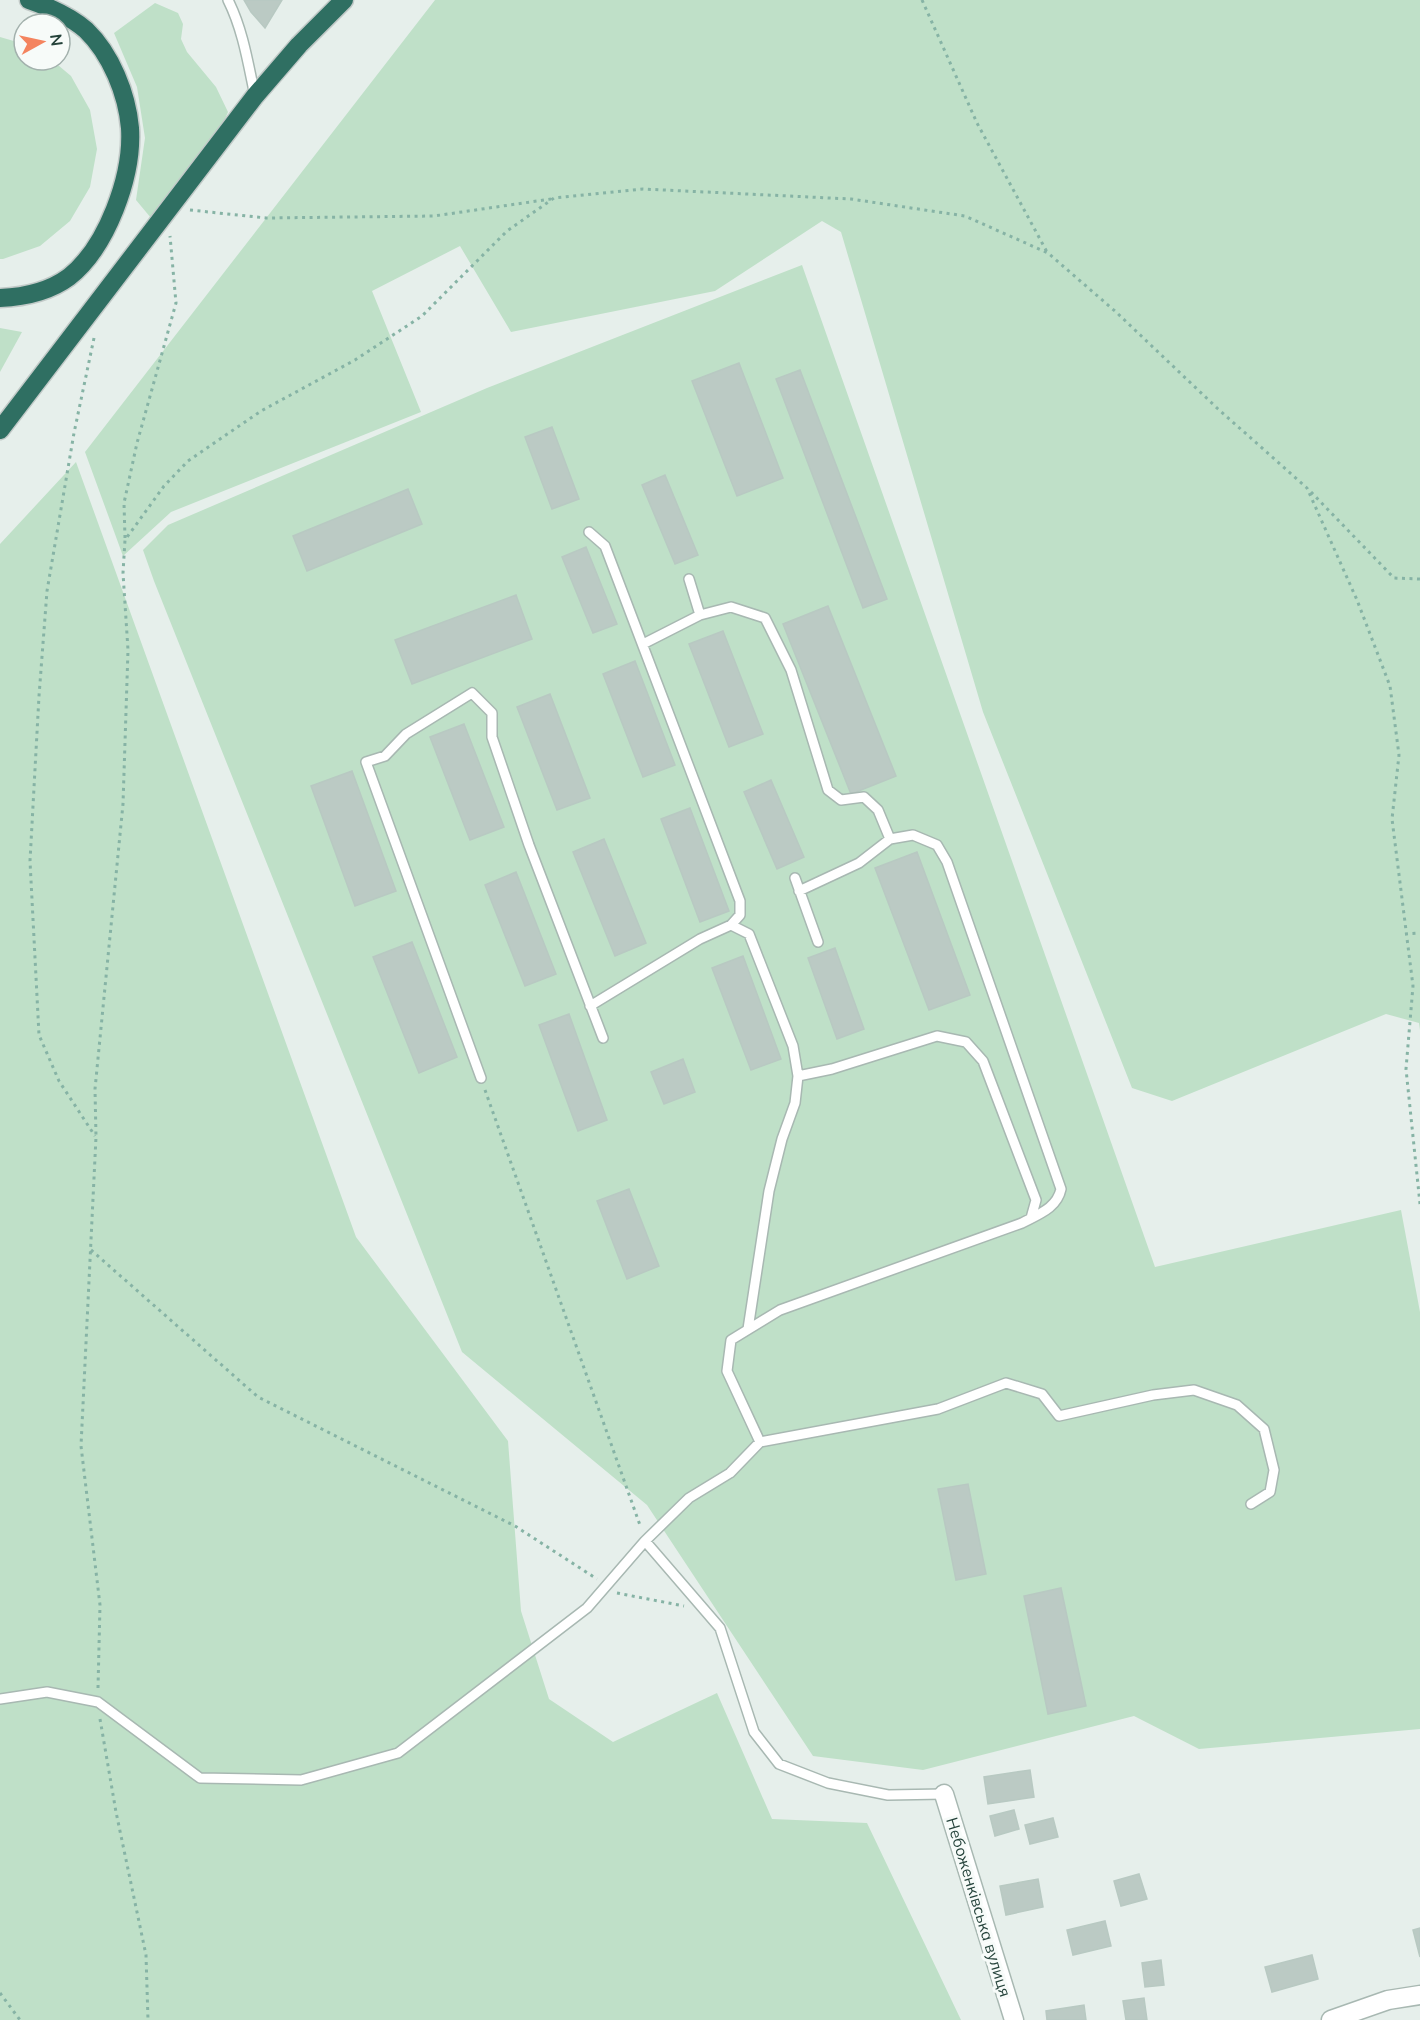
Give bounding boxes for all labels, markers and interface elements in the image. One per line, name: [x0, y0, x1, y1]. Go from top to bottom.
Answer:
north arrow: [12, 12, 72, 72]
text: N: [46, 33, 68, 47]
street label: Небоженківська вулиця: [942, 1815, 1016, 1999]

